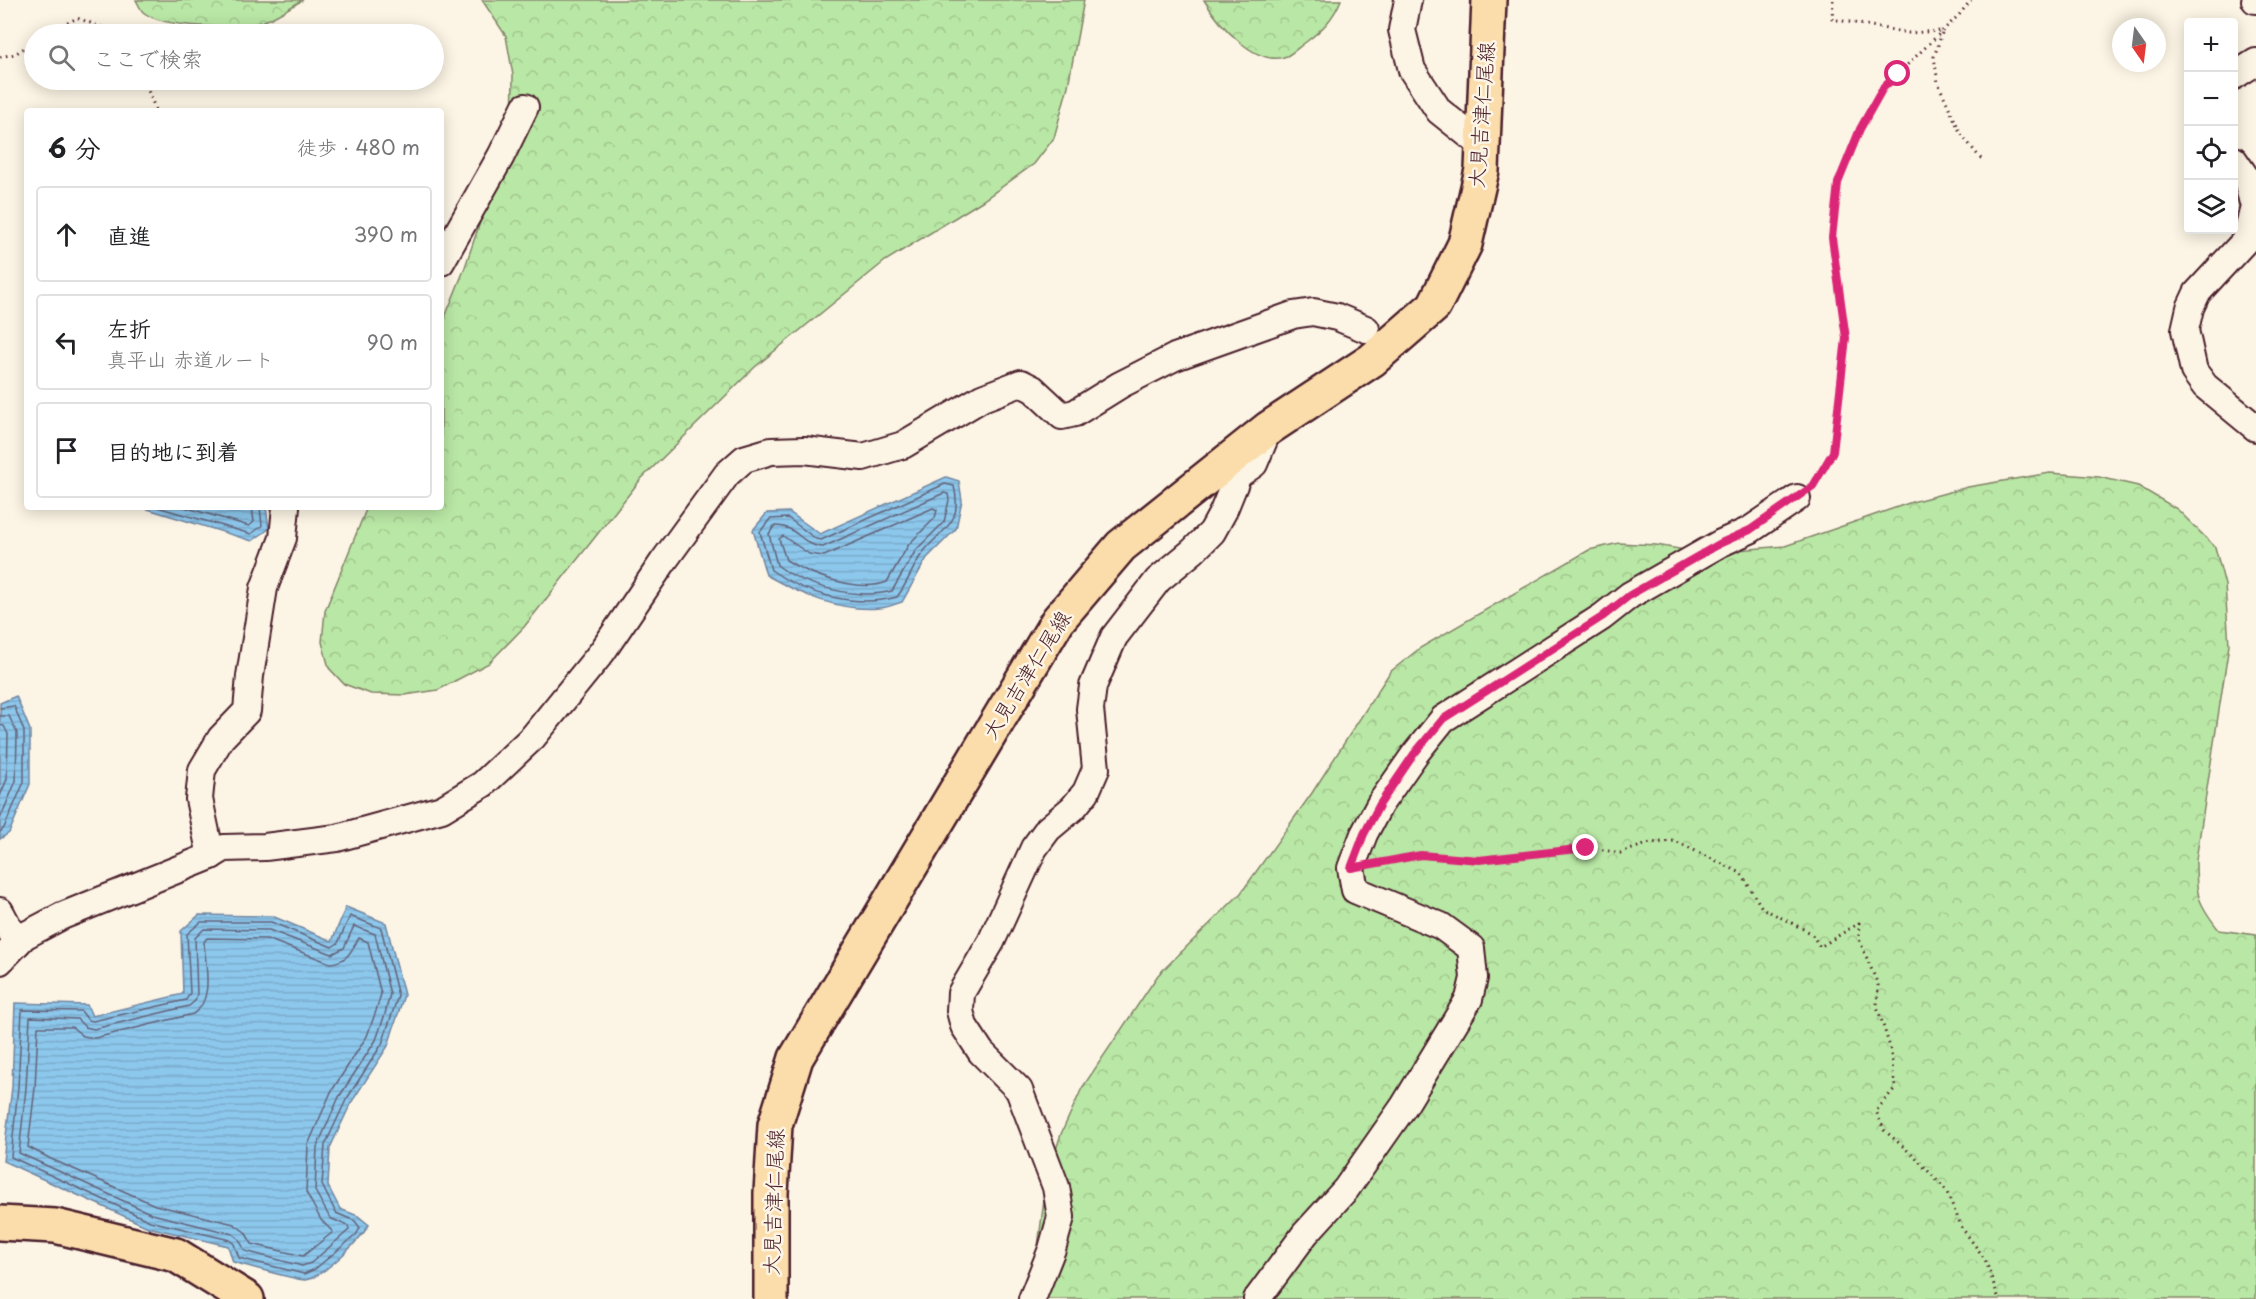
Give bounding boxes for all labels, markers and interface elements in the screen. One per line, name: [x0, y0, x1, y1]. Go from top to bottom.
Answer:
north arrow: [2112, 18, 2166, 72]
map controls: [2184, 18, 2238, 234]
button: +: [2184, 18, 2238, 72]
search box: [24, 24, 444, 90]
street label: 大見吉津仁尾線: [1459, 40, 1501, 189]
icon: search: [45, 41, 78, 74]
text: ここで検索: [93, 41, 203, 74]
route start: [1884, 60, 1910, 86]
button: −: [2184, 72, 2238, 126]
button: locate: [2184, 126, 2238, 180]
text: 6 分: [48, 128, 101, 167]
text: 徒歩 · 480 m: [297, 132, 420, 162]
button: layers: [2184, 180, 2238, 234]
icon: ahead: [50, 218, 83, 251]
text: 直進: [107, 218, 151, 251]
text: 390 m: [354, 219, 418, 249]
text: 左折: [107, 311, 151, 344]
icon: left: [50, 326, 83, 359]
text: 90 m: [367, 327, 418, 357]
text: 真平山 赤道ルート: [107, 344, 274, 374]
icon: arrive: [50, 434, 83, 467]
text: 目的地に到着: [107, 434, 239, 467]
street label: 大見吉津仁尾線: [973, 603, 1078, 745]
route end: [1572, 834, 1598, 860]
street label: 大見吉津仁尾線: [753, 1128, 791, 1276]

